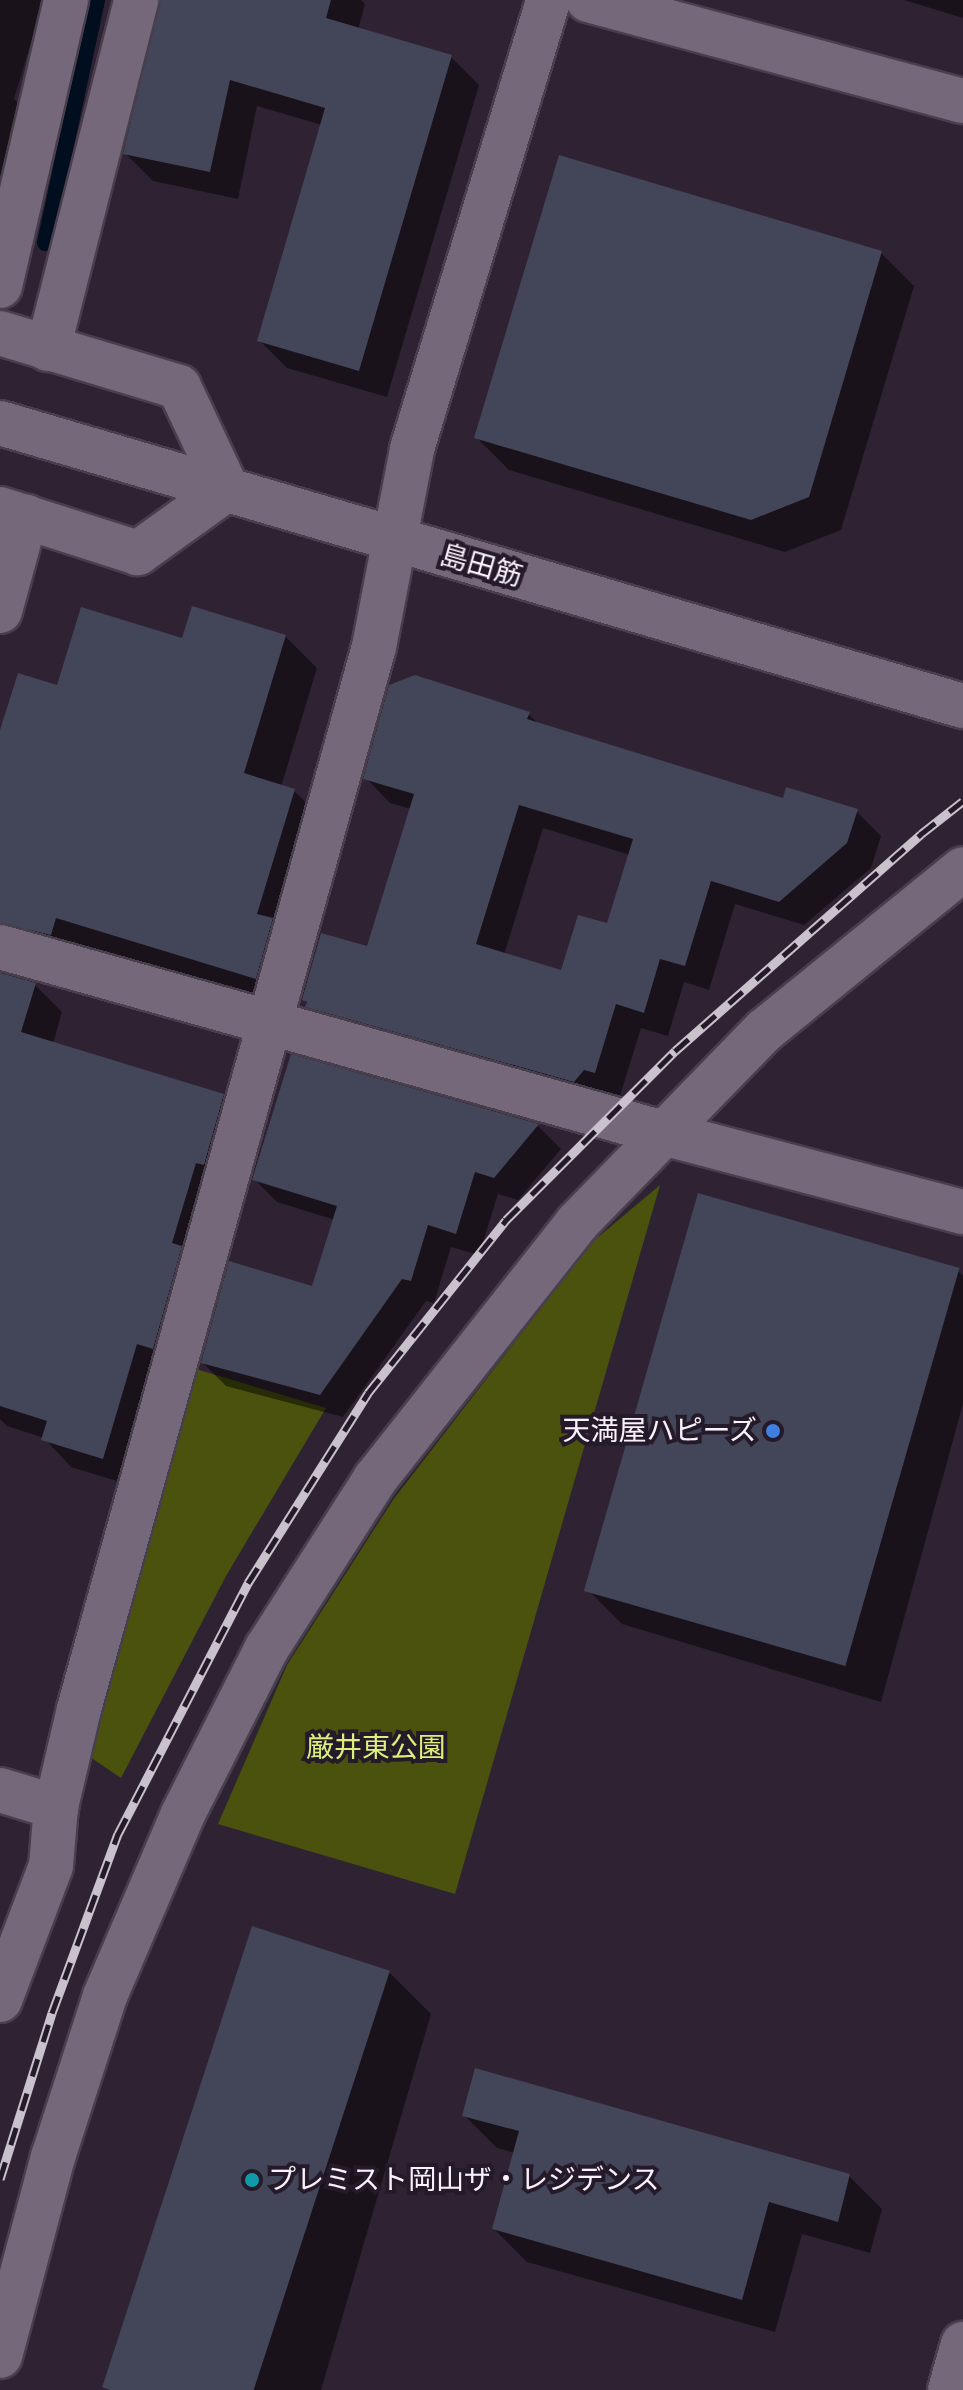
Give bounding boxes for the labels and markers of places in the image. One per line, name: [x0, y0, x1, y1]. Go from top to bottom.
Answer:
place label: 天満屋ハピーズ: [561, 1414, 757, 1448]
marker: 天満屋ハピーズ: [764, 1422, 782, 1440]
place label: プレミスト岡山ザ・レジデンス: [268, 2163, 660, 2197]
marker: プレミスト岡山ザ・レジデンス: [243, 2171, 261, 2189]

